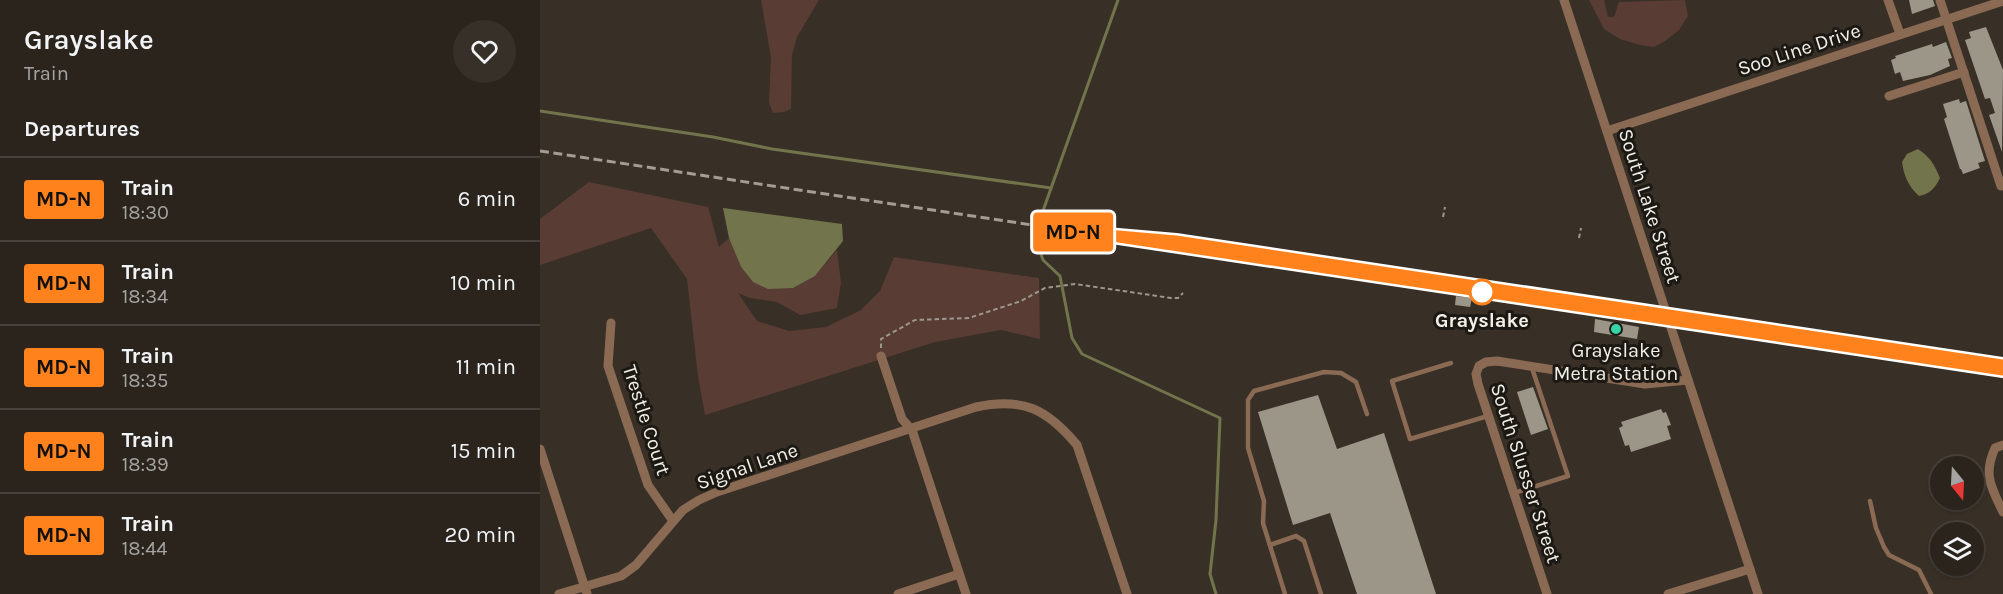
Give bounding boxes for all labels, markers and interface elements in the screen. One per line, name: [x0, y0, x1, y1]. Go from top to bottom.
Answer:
street label: Soo Line Drive: [1735, 19, 1863, 80]
button: heart: [453, 20, 516, 83]
text: Grayslake: [24, 23, 154, 56]
text: Train: [24, 62, 69, 85]
text: Departures: [24, 116, 140, 142]
street label: South Lake Street: [1614, 126, 1685, 287]
text: Train: [122, 175, 174, 201]
text: 6 min: [458, 186, 516, 212]
text: MD-N: [36, 187, 92, 211]
text: 18:30: [122, 201, 169, 224]
line badge: MD-N: [1031, 212, 1115, 252]
text: MD-N: [1045, 220, 1101, 244]
text: Train: [122, 259, 174, 285]
text: 10 min: [450, 270, 516, 296]
text: MD-N: [36, 271, 92, 295]
marker: Grayslake: [1469, 279, 1495, 305]
text: 18:34: [122, 285, 168, 308]
place label: Grayslake: [1435, 309, 1529, 332]
marker: Grayslake Metra Station: [1609, 322, 1623, 336]
place label: Grayslake Metra Station: [1554, 339, 1678, 385]
text: Train: [122, 343, 174, 369]
text: 11 min: [456, 354, 516, 380]
text: MD-N: [36, 355, 92, 379]
street label: Trestle Court: [618, 362, 675, 479]
text: 18:35: [122, 369, 168, 392]
street label: South Slusser Street: [1486, 380, 1566, 566]
text: Train: [122, 427, 174, 453]
text: 15 min: [451, 438, 516, 464]
street label: Signal Lane: [694, 438, 801, 495]
text: MD-N: [36, 439, 92, 463]
text: 18:39: [122, 453, 169, 476]
north arrow: [1930, 456, 1984, 510]
map controls: [1930, 456, 1984, 576]
text: Train: [122, 511, 174, 537]
text: 20 min: [445, 522, 516, 548]
button: layers: [1930, 522, 1984, 576]
text: MD-N: [36, 523, 92, 547]
text: 18:44: [122, 537, 168, 560]

